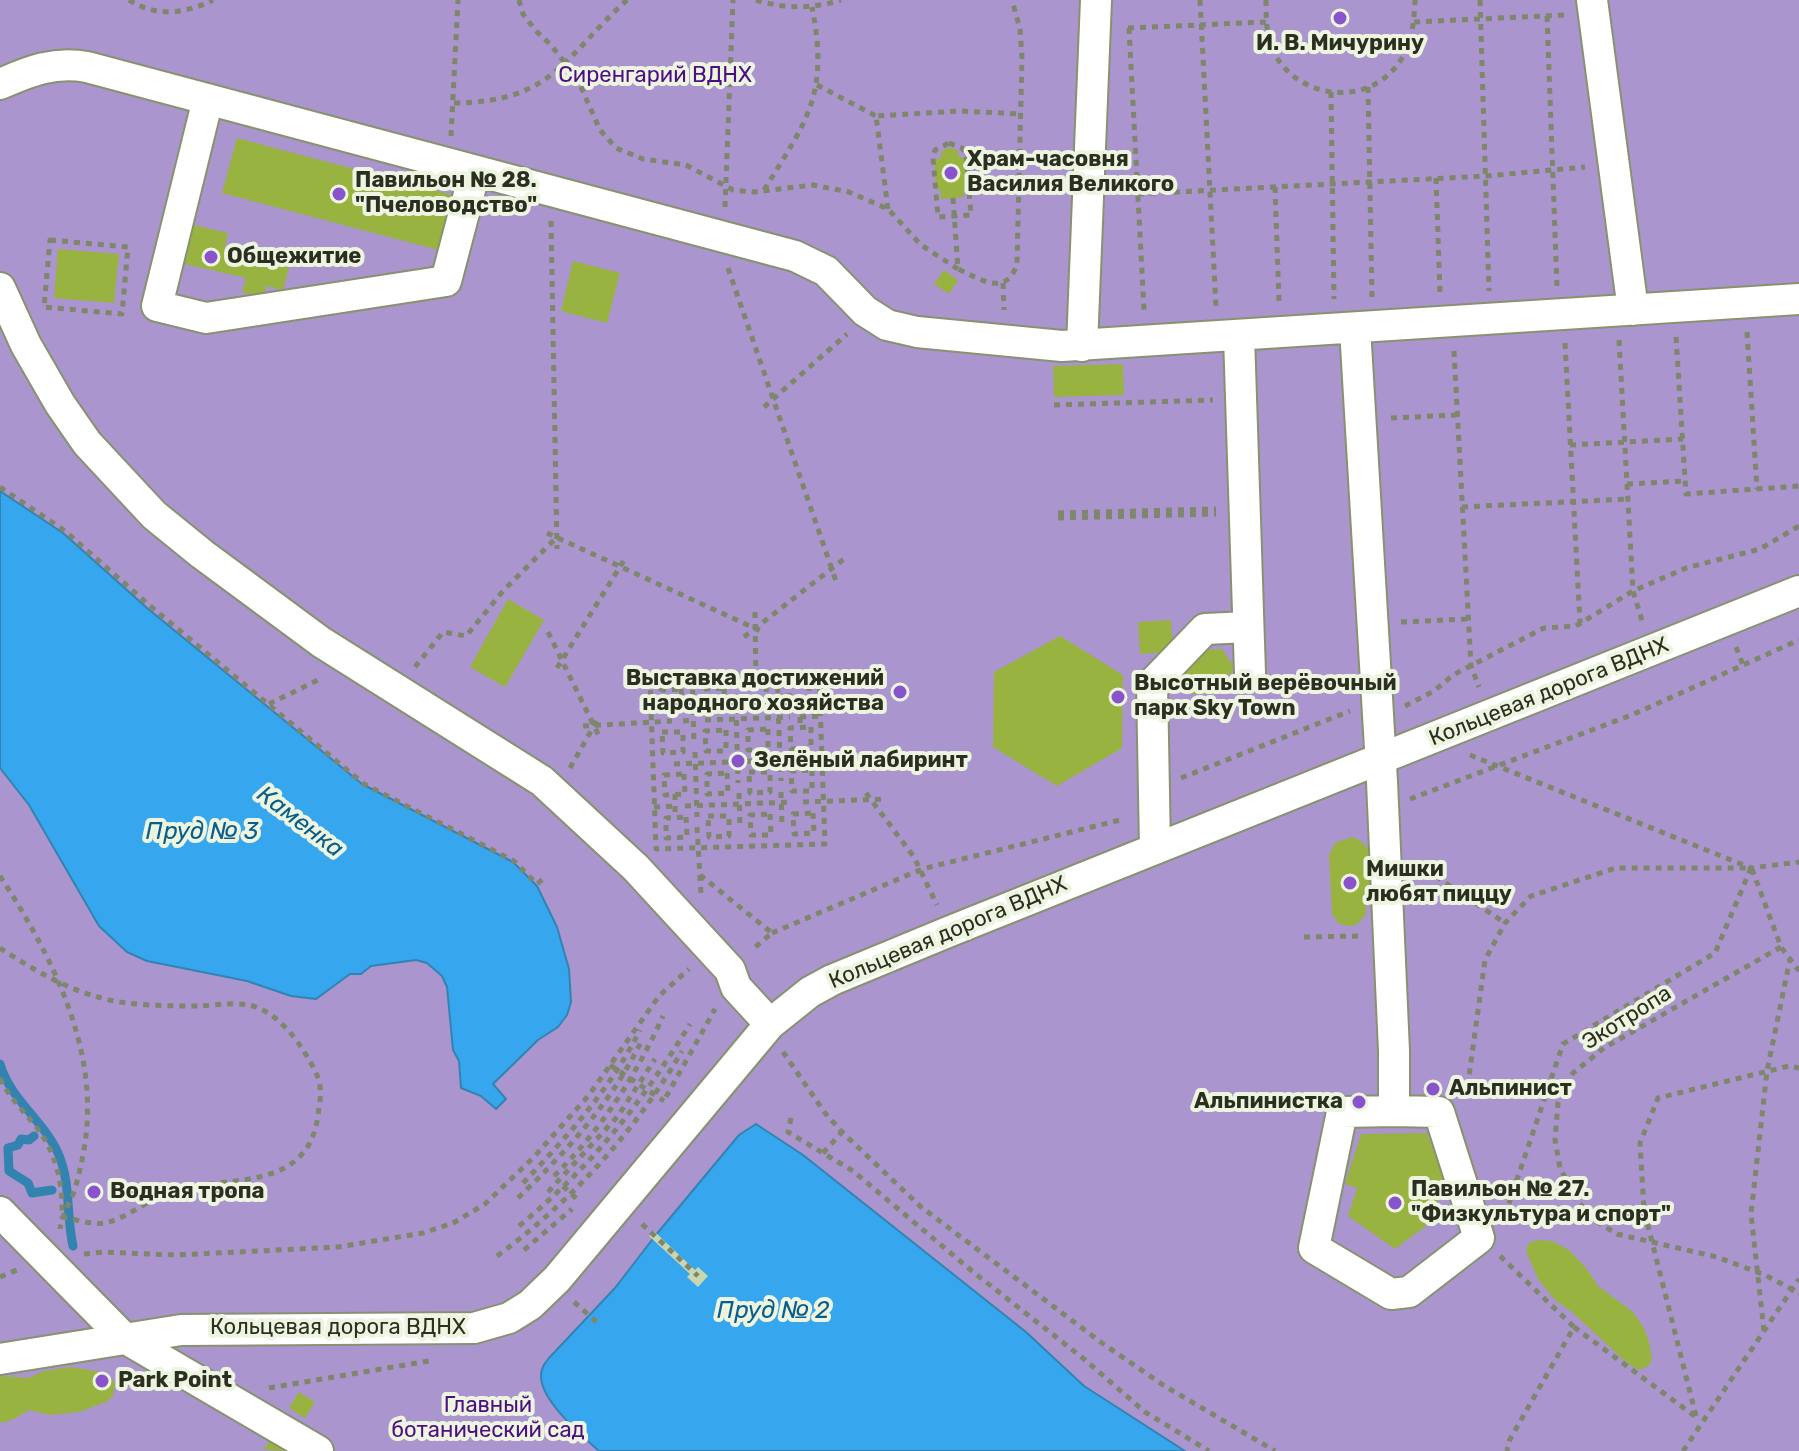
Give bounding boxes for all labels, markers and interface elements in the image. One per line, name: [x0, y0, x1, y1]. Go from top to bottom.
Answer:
marker: И. В. Мичурину: [1331, 9, 1349, 27]
place label: И. В. Мичурину: [1256, 31, 1424, 57]
park label: Сиренгарий ВДНХ: [558, 63, 752, 89]
place label: Храм-часовня Василия Великого: [967, 147, 1174, 198]
marker: Храм-часовня Василия Великого: [942, 164, 960, 182]
place label: Павильон № 28. "Пчеловодство": [355, 168, 537, 220]
marker: Павильон № 28. "Пчеловодство": [330, 185, 348, 203]
place label: Общежитие: [227, 244, 361, 270]
marker: Общежитие: [202, 248, 220, 266]
street label: Кольцевая дорога ВДНХ: [1425, 632, 1673, 752]
place label: Выставка достижений народного хозяйства: [626, 666, 884, 718]
place label: Высотный верёвочный парк Sky Town: [1134, 671, 1397, 722]
marker: Выставка достижений народного хозяйства: [891, 683, 909, 701]
marker: Высотный верёвочный парк Sky Town: [1109, 688, 1127, 706]
place label: Зелёный лабиринт: [754, 748, 968, 774]
marker: Зелёный лабиринт: [729, 752, 747, 770]
water label: Каменка: [251, 780, 349, 864]
water label: Пруд № 3: [146, 818, 258, 846]
place label: Мишки любят пиццу: [1366, 857, 1512, 908]
street label: Кольцевая дорога ВДНХ: [825, 871, 1071, 995]
marker: Мишки любят пиццу: [1341, 874, 1359, 892]
street label: Экотропа: [1578, 980, 1676, 1056]
place label: Альпинист: [1449, 1076, 1572, 1102]
marker: Альпинист: [1424, 1080, 1442, 1098]
place label: Альпинистка: [1194, 1089, 1343, 1115]
marker: Альпинистка: [1350, 1093, 1368, 1111]
place label: Павильон № 27. "Физкультура и спорт": [1411, 1177, 1671, 1228]
place label: Водная тропа: [110, 1179, 265, 1205]
marker: Водная тропа: [85, 1183, 103, 1201]
marker: Павильон № 27. "Физкультура и спорт": [1386, 1194, 1404, 1212]
water label: Пруд № 2: [717, 1297, 829, 1325]
street label: Кольцевая дорога ВДНХ: [210, 1315, 466, 1341]
place label: Park Point: [118, 1368, 232, 1394]
marker: Park Point: [93, 1372, 111, 1390]
park label: Главный ботанический сад: [391, 1393, 585, 1444]

